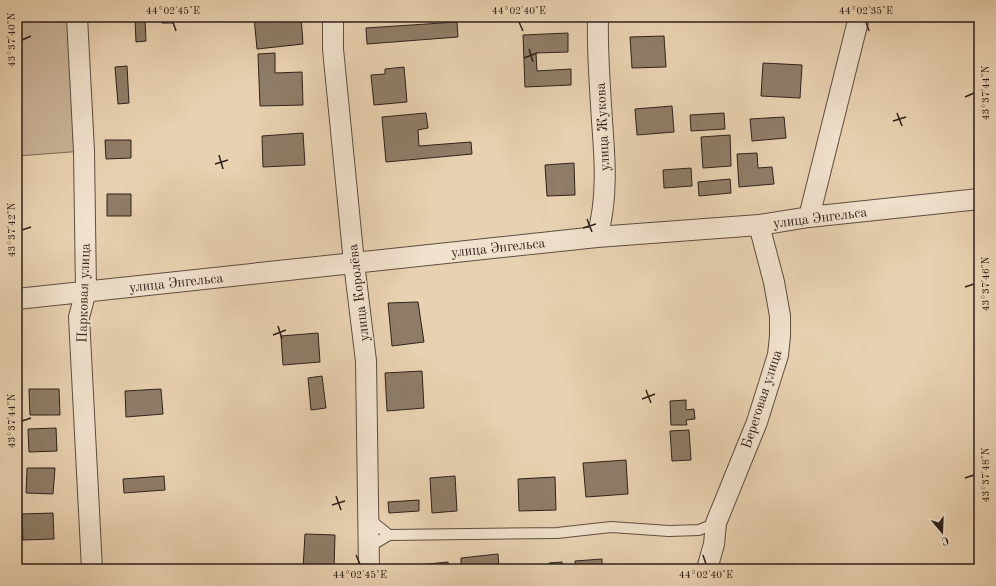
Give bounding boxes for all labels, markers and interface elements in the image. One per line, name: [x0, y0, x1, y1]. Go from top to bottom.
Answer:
text: 44°02'45"E: [146, 6, 200, 16]
text: 44°02'40"E: [492, 6, 546, 16]
text: 44°02'35"E: [839, 6, 893, 16]
text: 43°37'40"N: [7, 12, 17, 67]
text: 43°37'44"N: [981, 65, 991, 120]
street label: улица Жукова: [594, 82, 612, 172]
text: 43°37'42"N: [7, 202, 17, 257]
street label: улица Энгельса: [772, 205, 868, 231]
street label: улица Энгельса: [450, 236, 546, 260]
street label: Парковая улица: [75, 243, 93, 343]
street label: улица Королёва: [346, 243, 372, 342]
text: 43°37'46"N: [981, 256, 991, 311]
street label: улица Энгельса: [128, 271, 224, 295]
street label: Береговая улица: [739, 348, 785, 450]
text: 43°37'44"N: [7, 393, 17, 448]
text: 43°37'48"N: [981, 447, 991, 502]
north arrow: [922, 512, 962, 552]
text: С: [940, 534, 950, 546]
text: 44°02'45"E: [333, 570, 387, 580]
text: 44°02'40"E: [679, 570, 733, 580]

